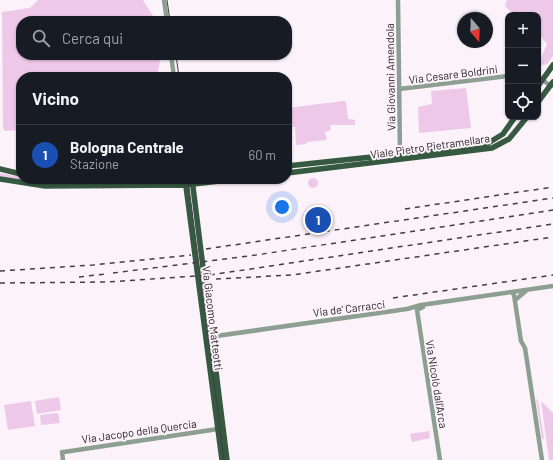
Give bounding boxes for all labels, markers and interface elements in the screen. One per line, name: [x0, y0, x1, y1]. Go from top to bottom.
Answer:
north arrow: [457, 12, 493, 48]
map controls: [505, 12, 541, 120]
button: +: [505, 12, 541, 48]
search box: [16, 16, 292, 60]
street label: Via Giovanni Amendola: [383, 23, 397, 131]
icon: search: [30, 27, 52, 49]
text: Cerca qui: [62, 29, 123, 47]
button: −: [505, 48, 541, 84]
street label: Via Cesare Boldrini: [408, 62, 498, 86]
button: locate: [505, 84, 541, 120]
text: Vicino: [32, 88, 79, 108]
street label: Viale Pietro Pietramellara: [369, 131, 491, 161]
text: Bologna Centrale: [70, 138, 184, 156]
text: 1: [43, 147, 47, 163]
text: 60 m: [249, 147, 276, 163]
text: Stazione: [70, 156, 119, 172]
your location: [272, 197, 292, 217]
pin: 1: [305, 205, 331, 235]
street label: Via Giacomo Matteotti: [200, 265, 226, 371]
street label: Via de' Carracci: [312, 297, 386, 319]
street label: Via Nicolò dall'Arca: [424, 339, 450, 429]
street label: Via Jacopo della Quercia: [81, 416, 197, 446]

